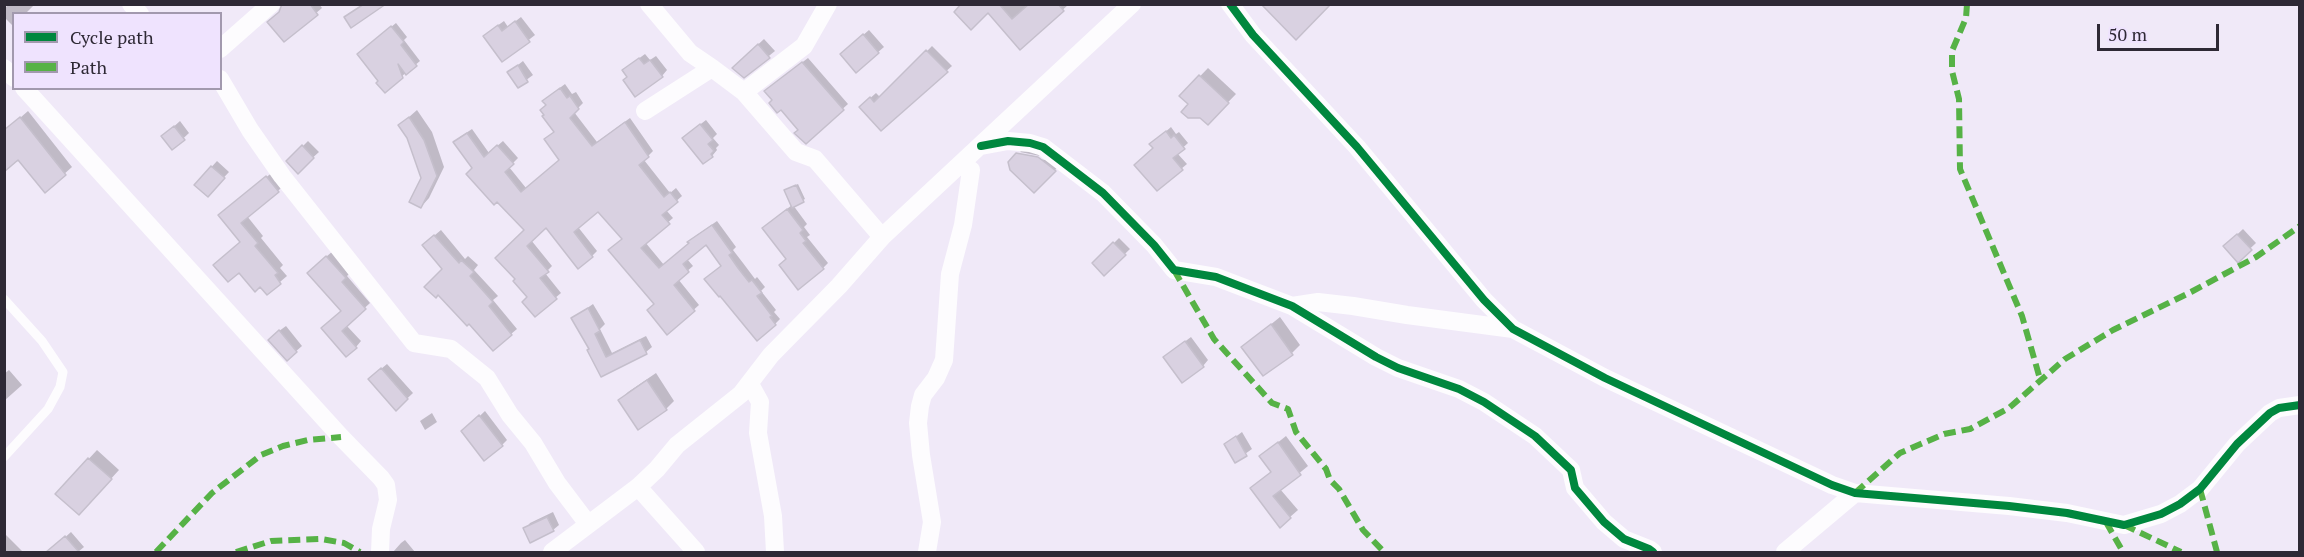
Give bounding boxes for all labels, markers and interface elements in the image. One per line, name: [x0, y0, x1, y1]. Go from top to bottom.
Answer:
legend: [12, 12, 222, 90]
scale bar: [2100, 12, 2222, 50]
text: 50 m: [2108, 22, 2147, 46]
text: Cycle path: [70, 25, 154, 49]
text: Path: [70, 55, 107, 79]

